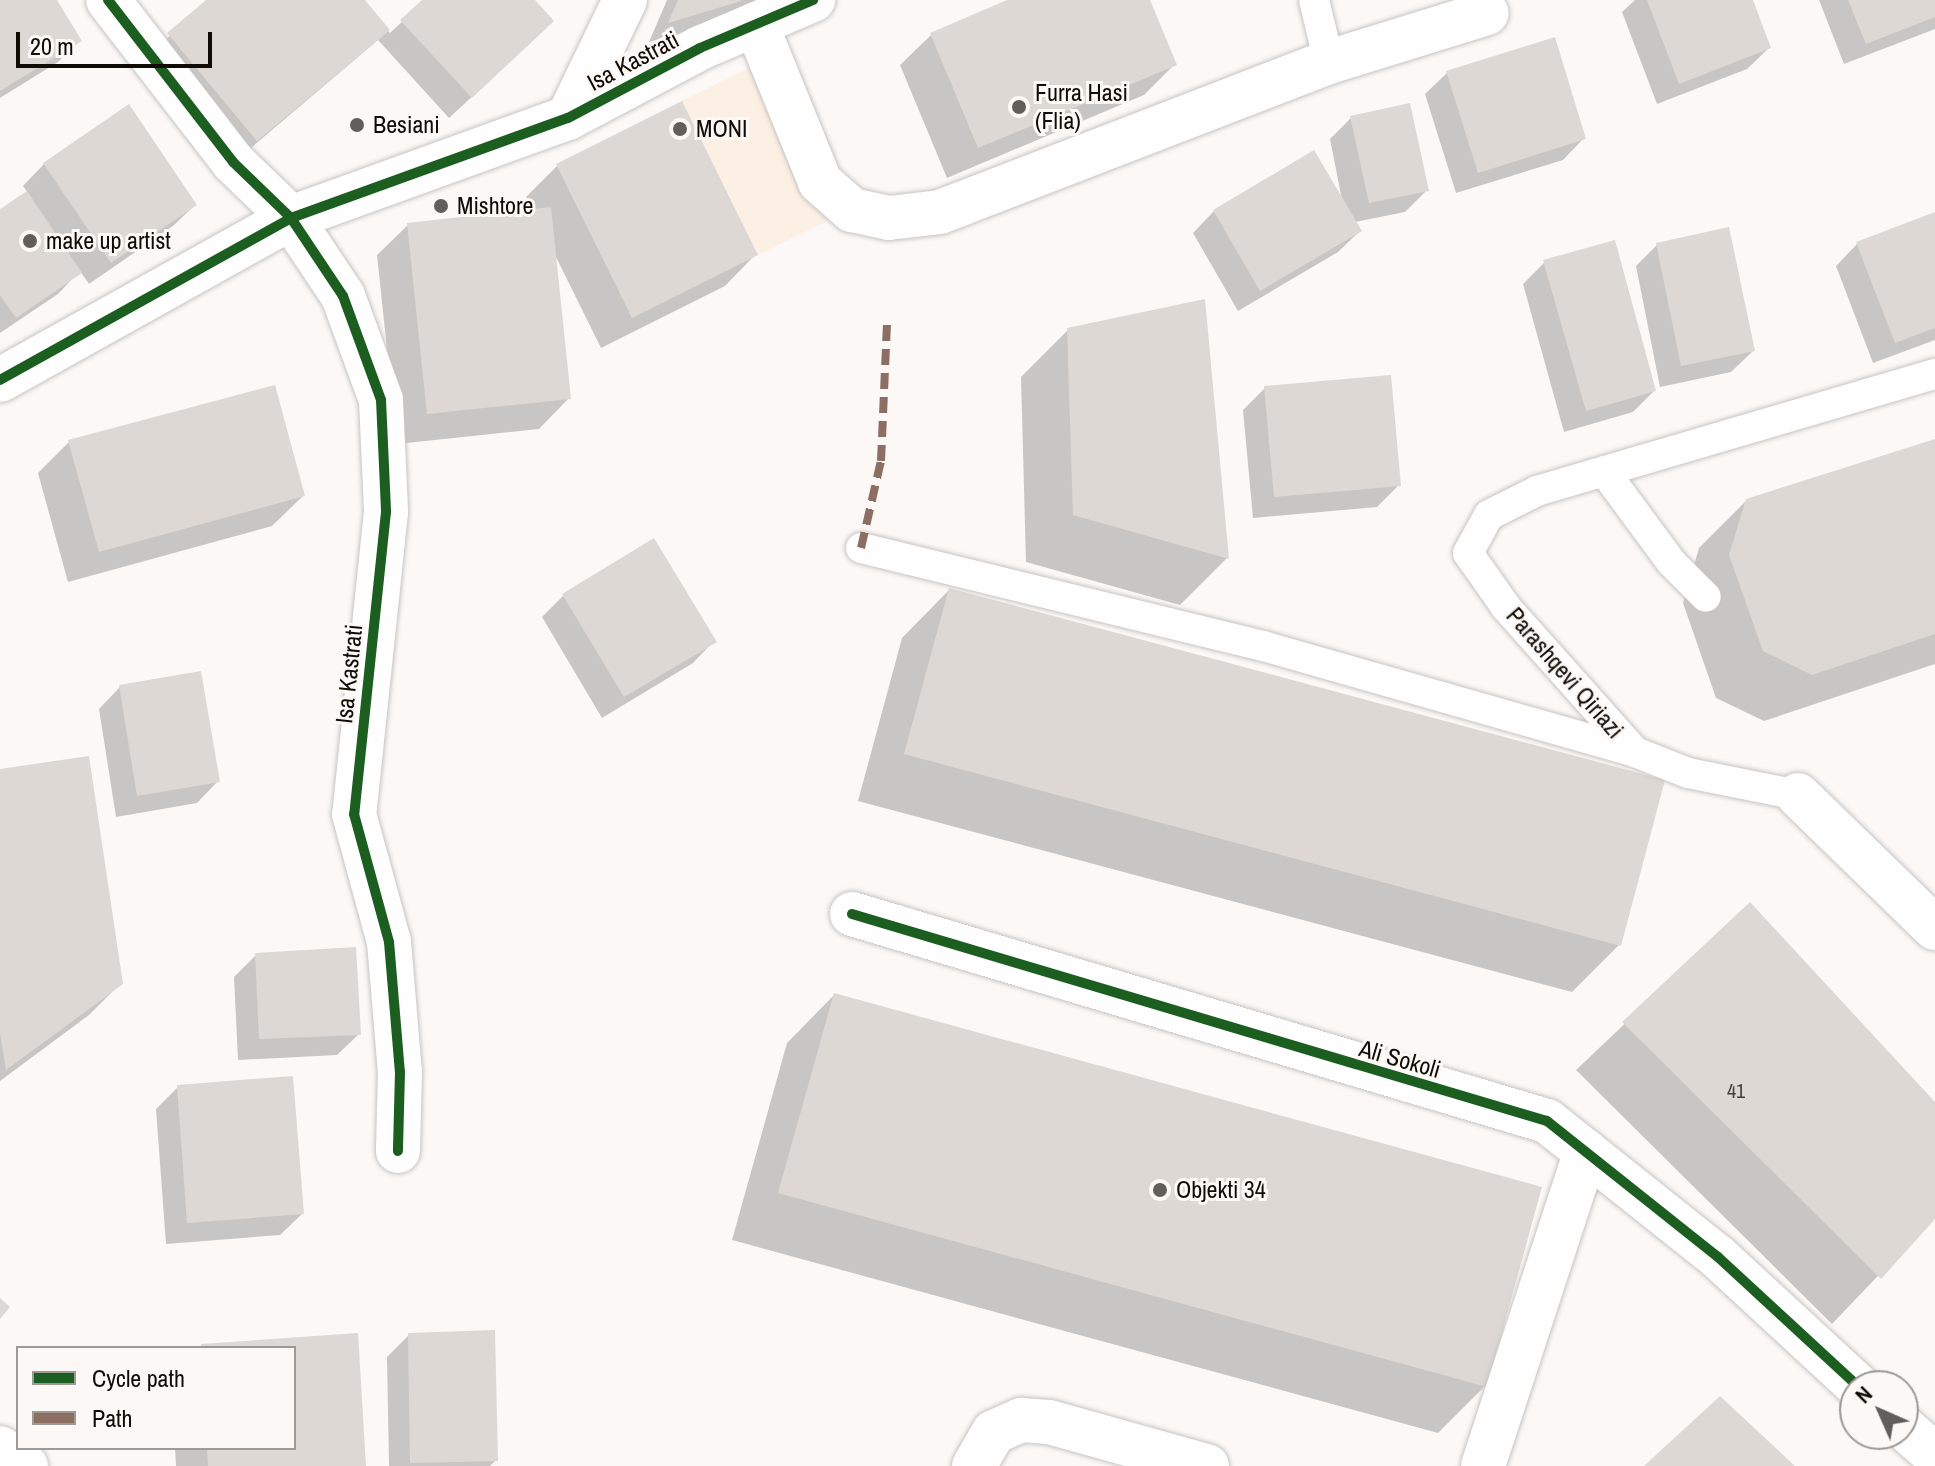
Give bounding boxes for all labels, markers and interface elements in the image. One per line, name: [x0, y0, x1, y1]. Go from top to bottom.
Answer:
scale bar: [20, 16, 216, 66]
street label: Isa Kastrati: [582, 25, 684, 97]
text: 20 m: [30, 30, 74, 62]
place label: Furra Hasi (Flia): [1035, 79, 1128, 135]
marker: Furra Hasi (Flia): [1010, 98, 1028, 116]
place label: Besiani: [373, 111, 440, 139]
place label: MONI: [696, 115, 747, 143]
marker: Besiani: [348, 116, 366, 134]
marker: MONI: [671, 120, 689, 138]
place label: Mishtore: [457, 192, 534, 220]
marker: Mishtore: [432, 197, 450, 215]
place label: make up artist: [46, 227, 171, 255]
marker: make up artist: [21, 232, 39, 250]
street label: Parashqevi Qiriazi: [1500, 602, 1630, 744]
street label: Isa Kastrati: [329, 623, 369, 725]
street label: Ali Sokoli: [1356, 1034, 1444, 1084]
house number: 41: [1727, 1078, 1745, 1102]
place label: Objekti 34: [1176, 1176, 1266, 1204]
marker: Objekti 34: [1151, 1181, 1169, 1199]
legend: [16, 1346, 296, 1450]
text: Cycle path: [92, 1362, 185, 1394]
north arrow: [1839, 1370, 1919, 1450]
text: N: [1848, 1379, 1879, 1410]
text: Path: [92, 1402, 133, 1434]

